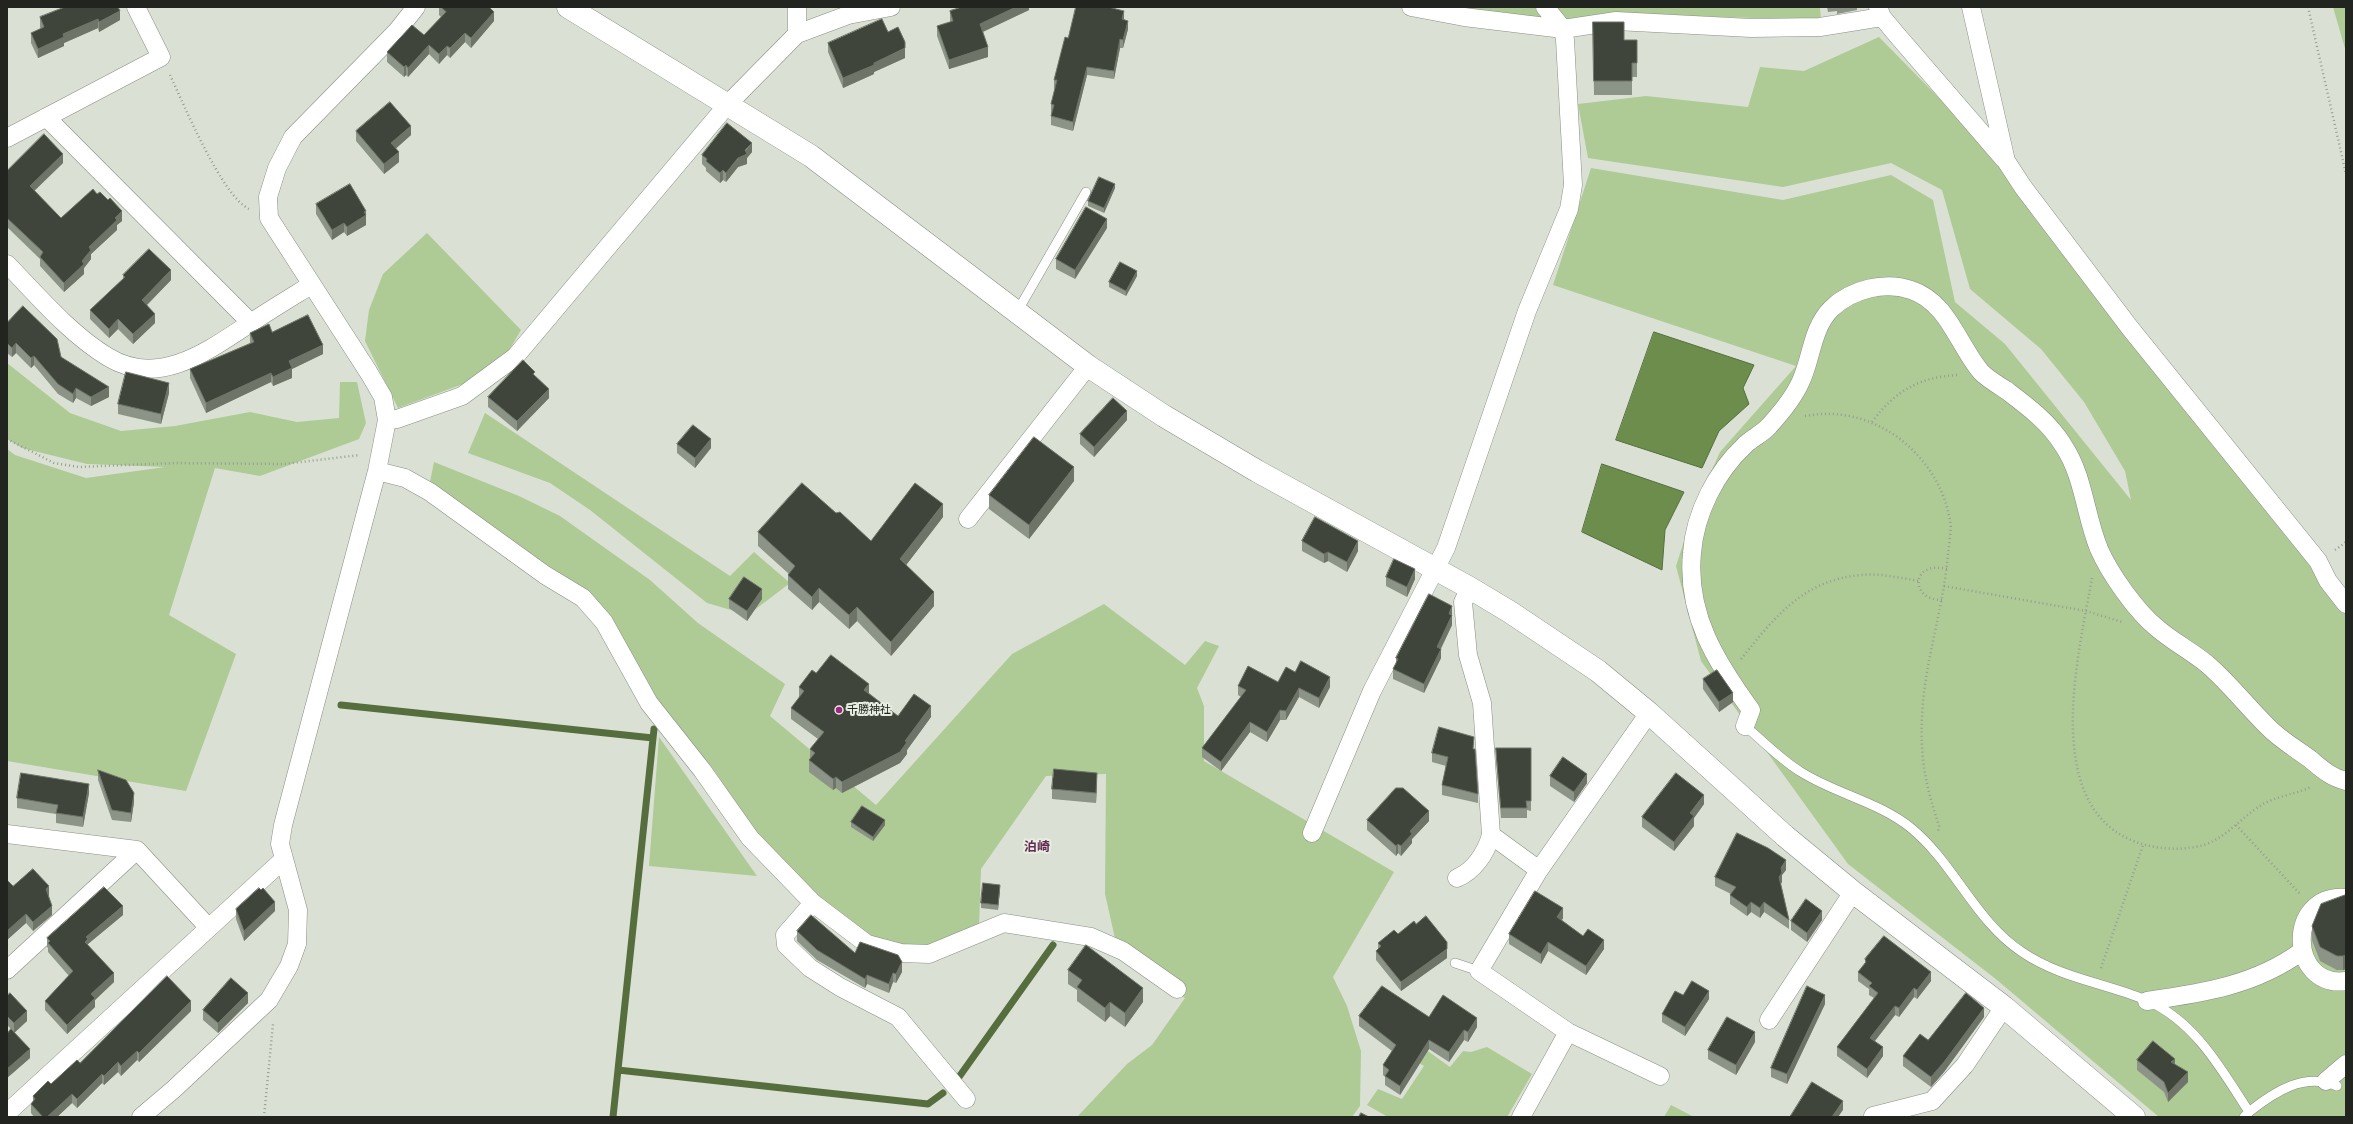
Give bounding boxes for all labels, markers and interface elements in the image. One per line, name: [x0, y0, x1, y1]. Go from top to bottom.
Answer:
place label: 千勝神社: [847, 703, 891, 717]
marker: 千勝神社: [834, 705, 844, 715]
district label: 泊崎: [1024, 839, 1050, 855]

